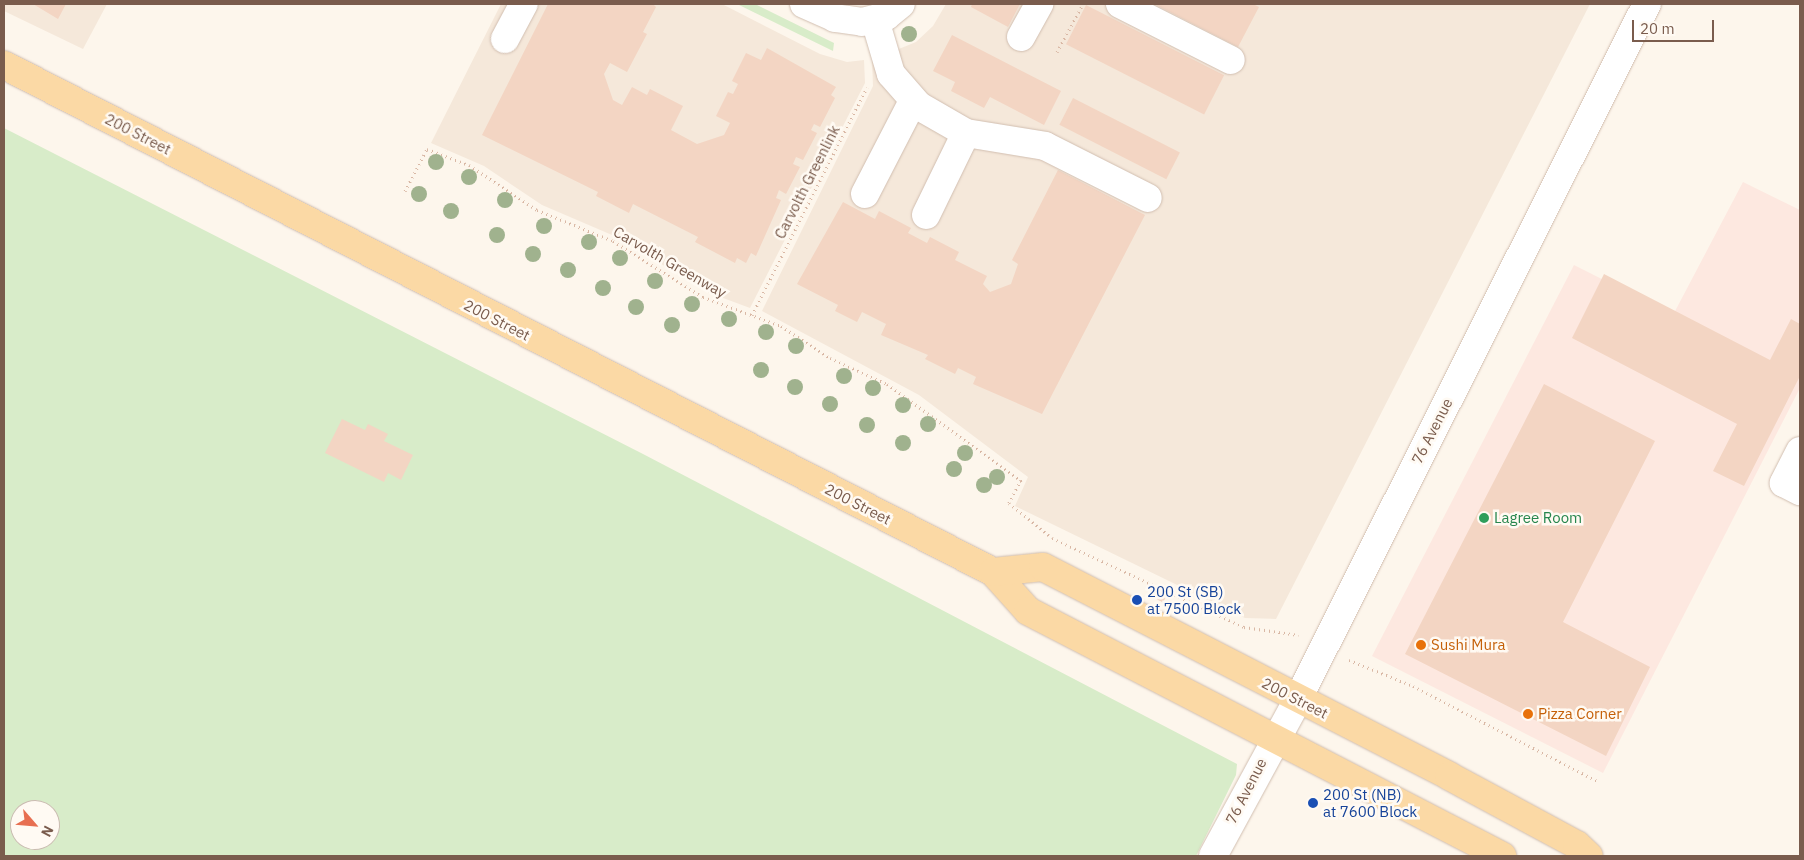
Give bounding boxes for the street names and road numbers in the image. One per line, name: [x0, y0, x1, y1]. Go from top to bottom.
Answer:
street label: 200 Street: [102, 110, 174, 158]
street label: Carvolth Greenlink: [771, 122, 843, 242]
street label: Carvolth Greenway: [610, 222, 730, 302]
street label: 200 Street: [461, 296, 533, 344]
street label: 76 Avenue: [1408, 395, 1456, 467]
street label: 200 Street: [822, 480, 894, 528]
street label: 200 Street: [1259, 674, 1331, 722]
street label: 76 Avenue: [1222, 755, 1270, 827]

